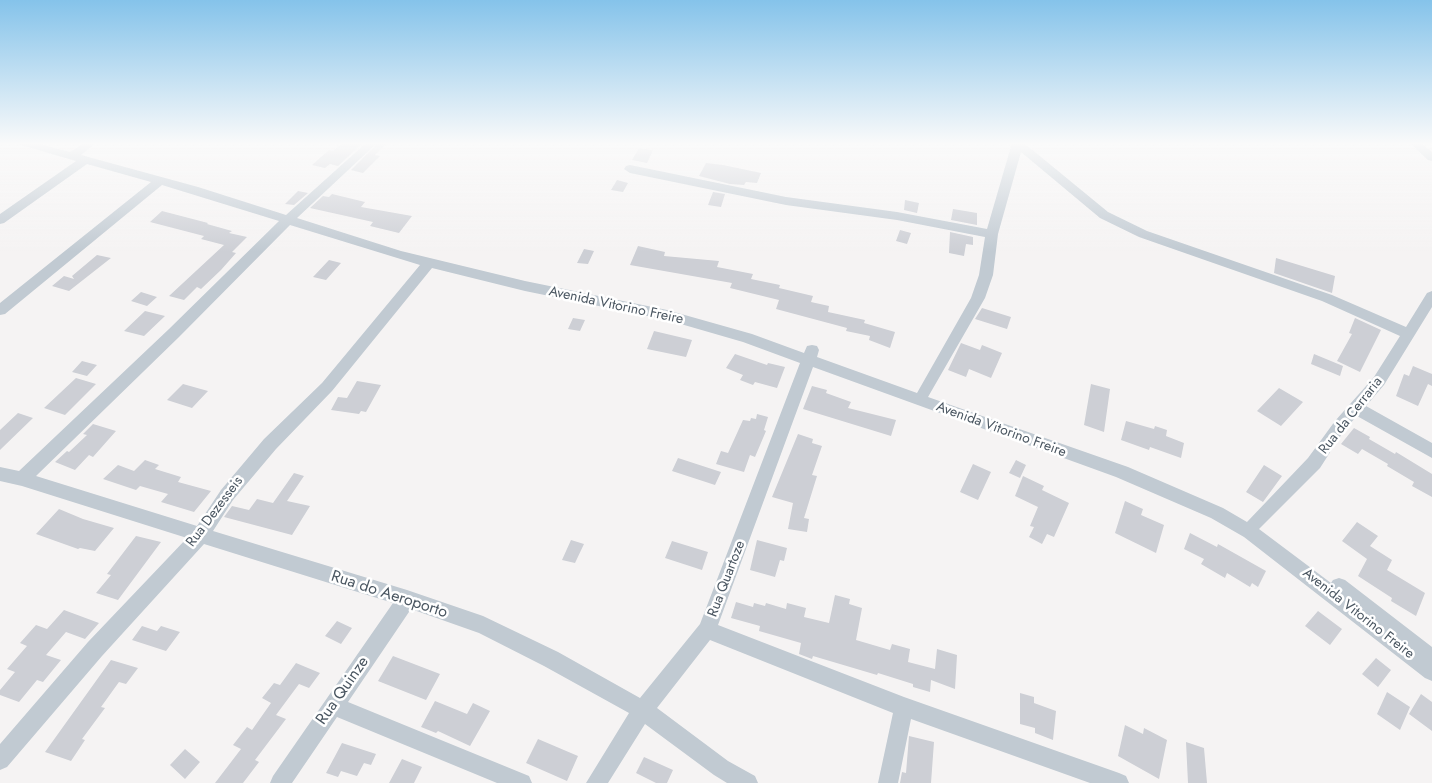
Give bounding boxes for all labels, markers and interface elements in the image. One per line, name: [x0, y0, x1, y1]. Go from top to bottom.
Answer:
street label: Avenida Vitorino Freire: [547, 284, 685, 328]
street label: Rua da Cerraria: [1316, 374, 1386, 458]
street label: Avenida Vitorino Freire: [934, 399, 1068, 461]
street label: Rua Dezesseis: [183, 473, 247, 551]
street label: Rua Quartoze: [705, 539, 749, 619]
street label: Avenida Vitorino Freire: [1299, 565, 1417, 663]
street label: Rua do Aeroporto: [328, 567, 450, 623]
street label: Rua Quinze: [313, 653, 373, 729]

